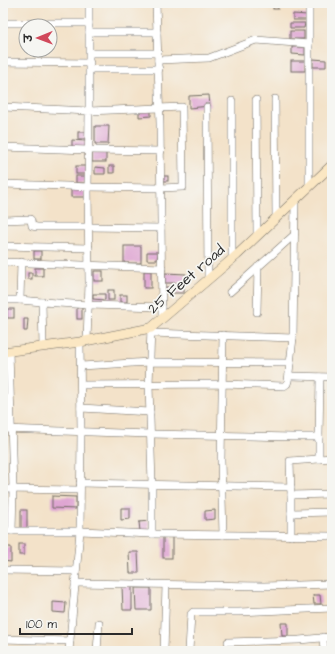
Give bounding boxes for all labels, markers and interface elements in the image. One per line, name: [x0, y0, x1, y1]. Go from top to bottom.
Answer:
north arrow: [18, 18, 58, 58]
text: उ: [21, 33, 36, 43]
street label: 25 Feet road: [143, 240, 230, 319]
scale bar: [20, 610, 132, 636]
text: 100 m: [26, 616, 57, 633]

